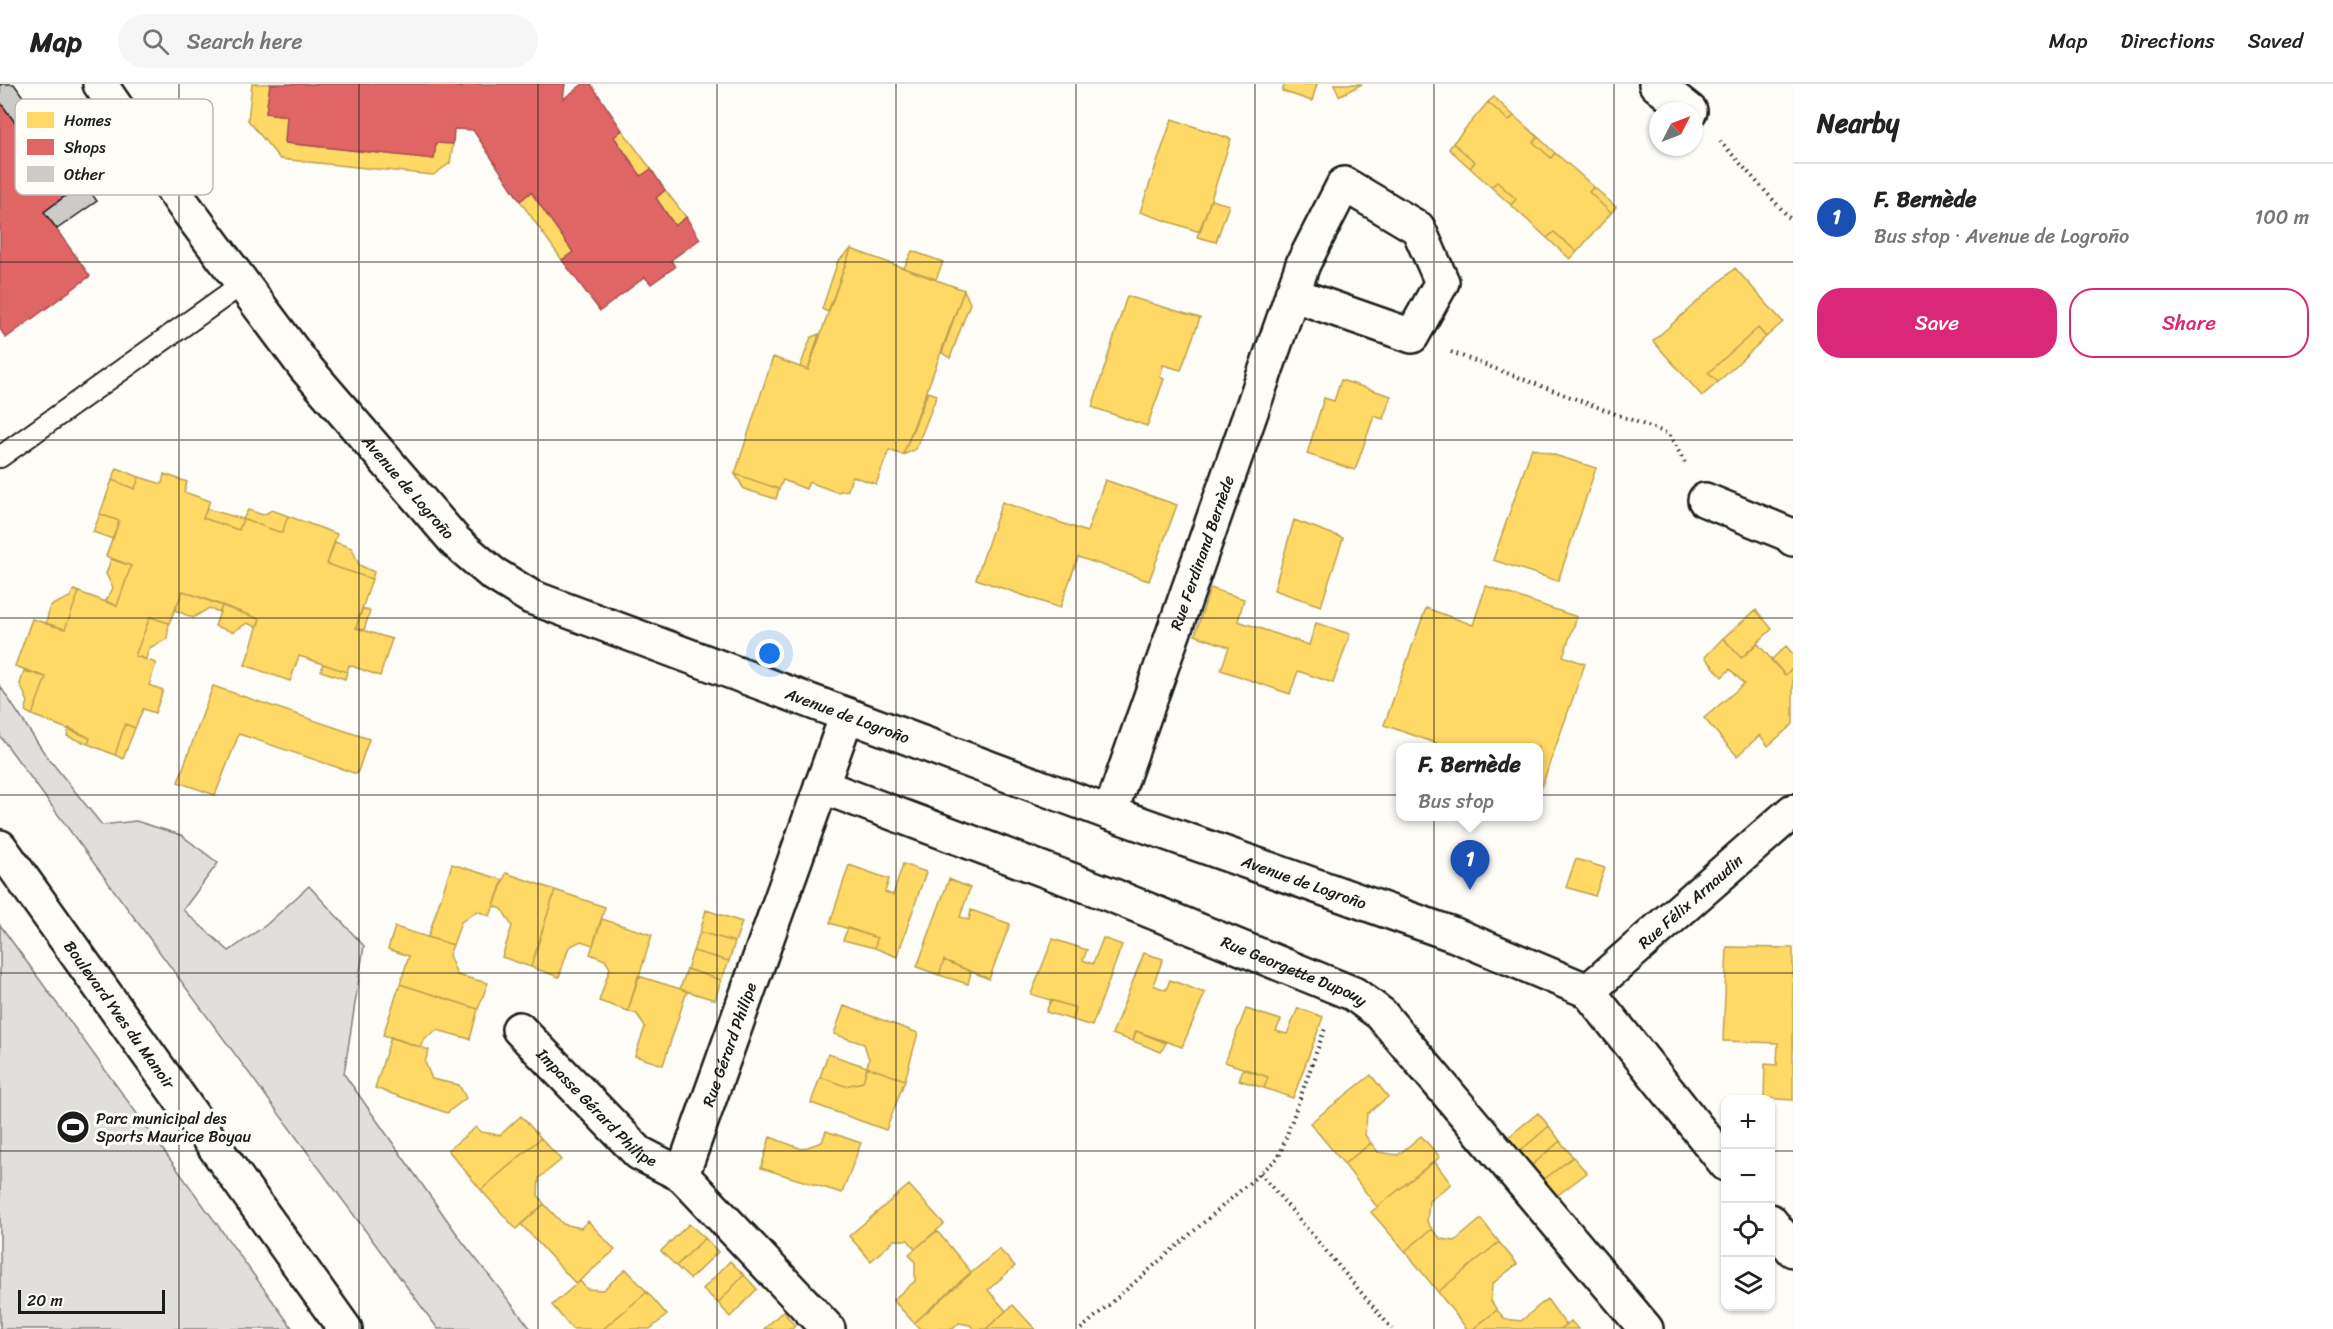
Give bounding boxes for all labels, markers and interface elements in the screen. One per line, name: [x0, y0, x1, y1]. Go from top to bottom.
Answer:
search box: [118, 14, 538, 68]
text: Map: [30, 17, 82, 66]
text: Search here: [187, 22, 303, 61]
text: Map: [2049, 22, 2087, 60]
text: Directions: [2120, 22, 2215, 60]
text: Saved: [2248, 22, 2303, 60]
icon: search: [139, 25, 172, 58]
legend: [15, 99, 213, 195]
text: Nearby: [1817, 100, 1899, 146]
north arrow: [1649, 102, 1703, 156]
text: Homes: [64, 106, 112, 135]
text: Shops: [64, 133, 106, 162]
text: Other: [64, 160, 106, 189]
text: F. Bernède: [1874, 180, 1977, 219]
text: 1: [1832, 200, 1841, 235]
text: 100 m: [2255, 200, 2309, 235]
text: Bus stop · Avenue de Logroño: [1874, 219, 2129, 254]
button: Save: [1817, 288, 2057, 358]
button: Share: [2069, 288, 2309, 358]
street label: Avenue de Logroño: [354, 427, 462, 546]
street label: Rue Ferdinand Bernède: [1161, 471, 1243, 634]
your location: [755, 639, 784, 668]
street label: Avenue de Logroño: [780, 679, 914, 752]
popup: [1396, 743, 1543, 821]
text: F. Bernède: [1418, 745, 1521, 784]
text: Bus stop: [1418, 784, 1494, 819]
pin: 1: [1450, 840, 1490, 890]
street label: Avenue de Logroño: [1237, 846, 1371, 918]
street label: Rue Félix Arnaudin: [1631, 847, 1750, 956]
street label: Rue Georgette Dupouy: [1217, 927, 1374, 1015]
street label: Boulevard Yves du Manoir: [56, 934, 184, 1097]
street label: Rue Gérard Philipe: [694, 978, 765, 1111]
street label: Impasse Gérard Philipe: [529, 1040, 663, 1175]
map controls: [1721, 1095, 1775, 1311]
button: +: [1721, 1095, 1775, 1149]
place label: Parc municipal des Sports Maurice Boyau: [96, 1104, 252, 1151]
sports icon: Parc municipal des Sports Maurice Boyau: [55, 1109, 91, 1145]
button: −: [1721, 1149, 1775, 1203]
button: locate: [1721, 1203, 1775, 1257]
button: layers: [1721, 1257, 1775, 1311]
text: 20 m: [27, 1286, 63, 1315]
scale bar: [18, 1287, 165, 1314]

